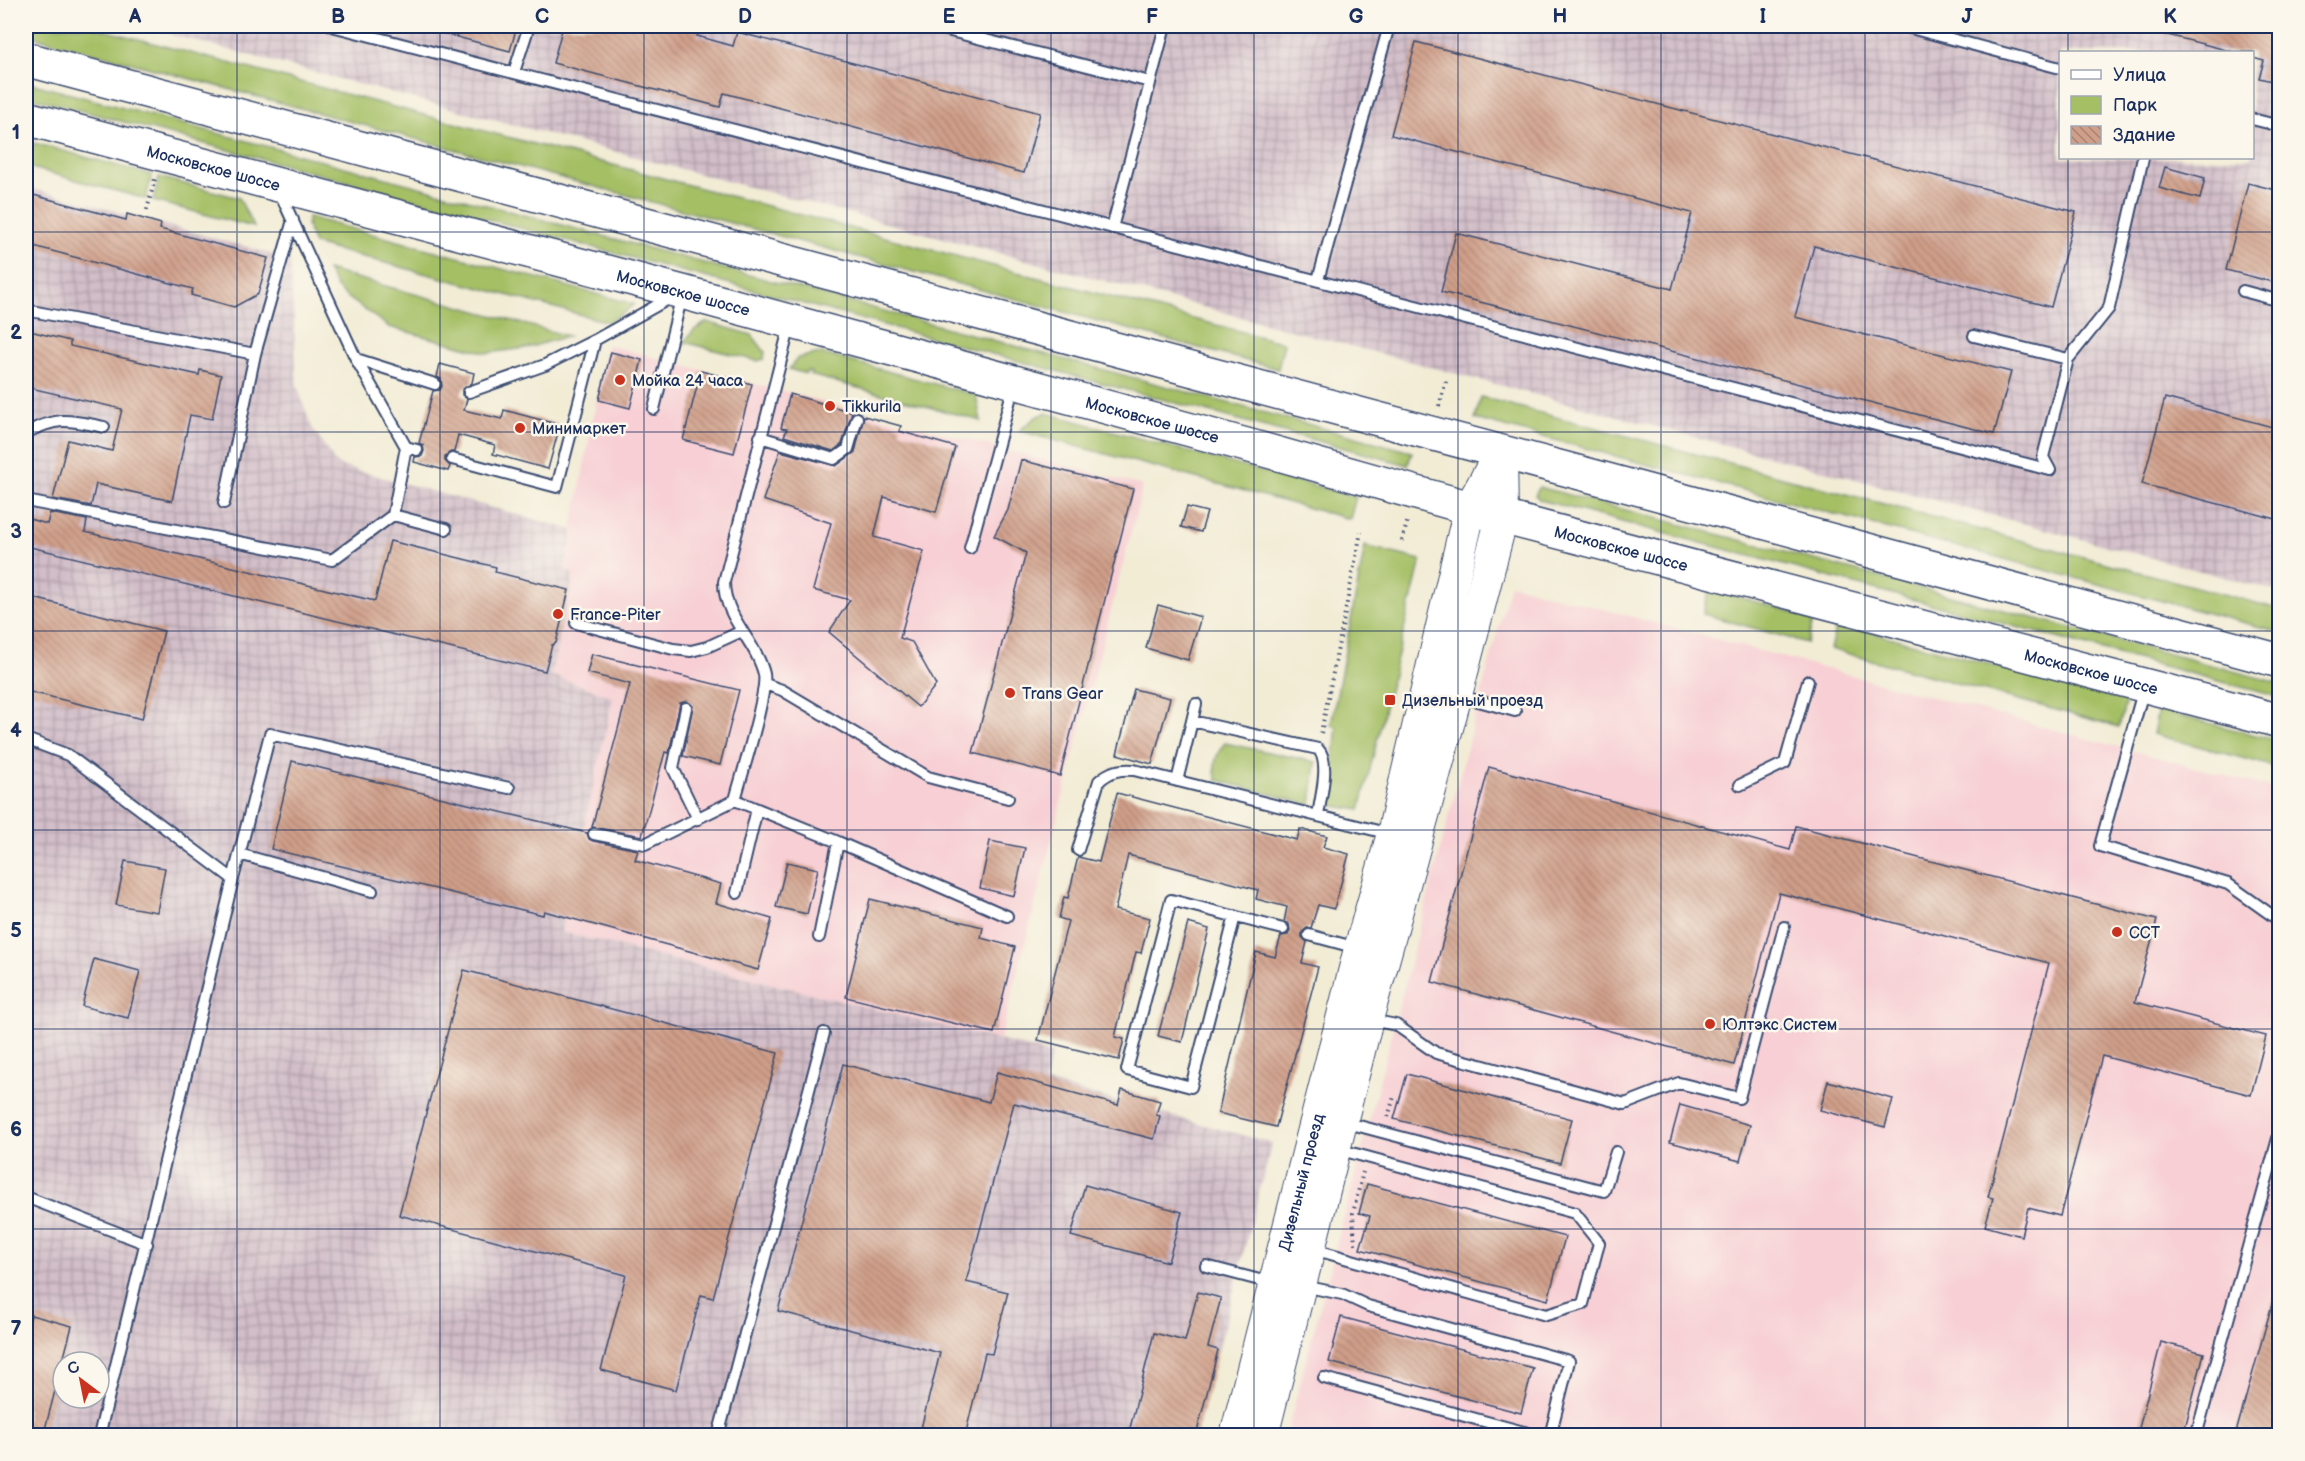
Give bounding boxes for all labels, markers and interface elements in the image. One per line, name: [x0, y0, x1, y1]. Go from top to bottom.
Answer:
text: A: [128, 5, 142, 29]
text: B: [331, 5, 345, 29]
text: C: [535, 5, 549, 29]
text: D: [738, 5, 752, 29]
text: E: [943, 5, 956, 29]
text: F: [1146, 5, 1158, 29]
text: G: [1349, 5, 1364, 29]
text: H: [1553, 5, 1567, 29]
text: I: [1760, 5, 1766, 29]
text: J: [1962, 5, 1974, 29]
text: K: [2163, 5, 2177, 29]
legend: [2059, 51, 2254, 159]
text: Улица: [2113, 65, 2167, 86]
text: Парк: [2113, 95, 2157, 116]
text: 1: [12, 121, 20, 145]
text: Здание: [2113, 125, 2175, 146]
street label: Московское шоссе: [144, 142, 282, 196]
street label: Московское шоссе: [614, 267, 752, 321]
text: 2: [10, 321, 22, 345]
place label: Мойка 24 часа: [632, 372, 744, 391]
marker: Мойка 24 часа: [613, 373, 627, 387]
street label: Московское шоссе: [1083, 394, 1221, 448]
place label: Tikkurila: [842, 398, 901, 417]
marker: Tikkurila: [823, 399, 837, 413]
place label: Минимаркет: [532, 420, 627, 439]
marker: Минимаркет: [513, 421, 527, 435]
text: 3: [10, 520, 22, 544]
street label: Московское шоссе: [1552, 523, 1690, 576]
place label: France-Piter: [570, 606, 661, 625]
marker: France-Piter: [551, 607, 565, 621]
street label: Московское шоссе: [2022, 646, 2160, 700]
place label: Trans Gear: [1022, 685, 1103, 704]
marker: Trans Gear: [1003, 686, 1017, 700]
place label: Дизельный проезд: [1402, 692, 1543, 711]
marker: Дизельный проезд: [1383, 693, 1397, 707]
text: 4: [10, 719, 22, 743]
text: 5: [10, 919, 22, 943]
place label: ССТ: [2129, 924, 2161, 943]
marker: ССТ: [2110, 925, 2124, 939]
place label: Юлтэкс Систем: [1722, 1016, 1837, 1035]
marker: Юлтэкс Систем: [1703, 1017, 1717, 1031]
street label: Дизельный проезд: [1276, 1112, 1329, 1253]
text: 6: [10, 1118, 22, 1142]
text: 7: [10, 1317, 22, 1341]
north arrow: [51, 1350, 111, 1410]
text: С: [64, 1358, 84, 1380]

